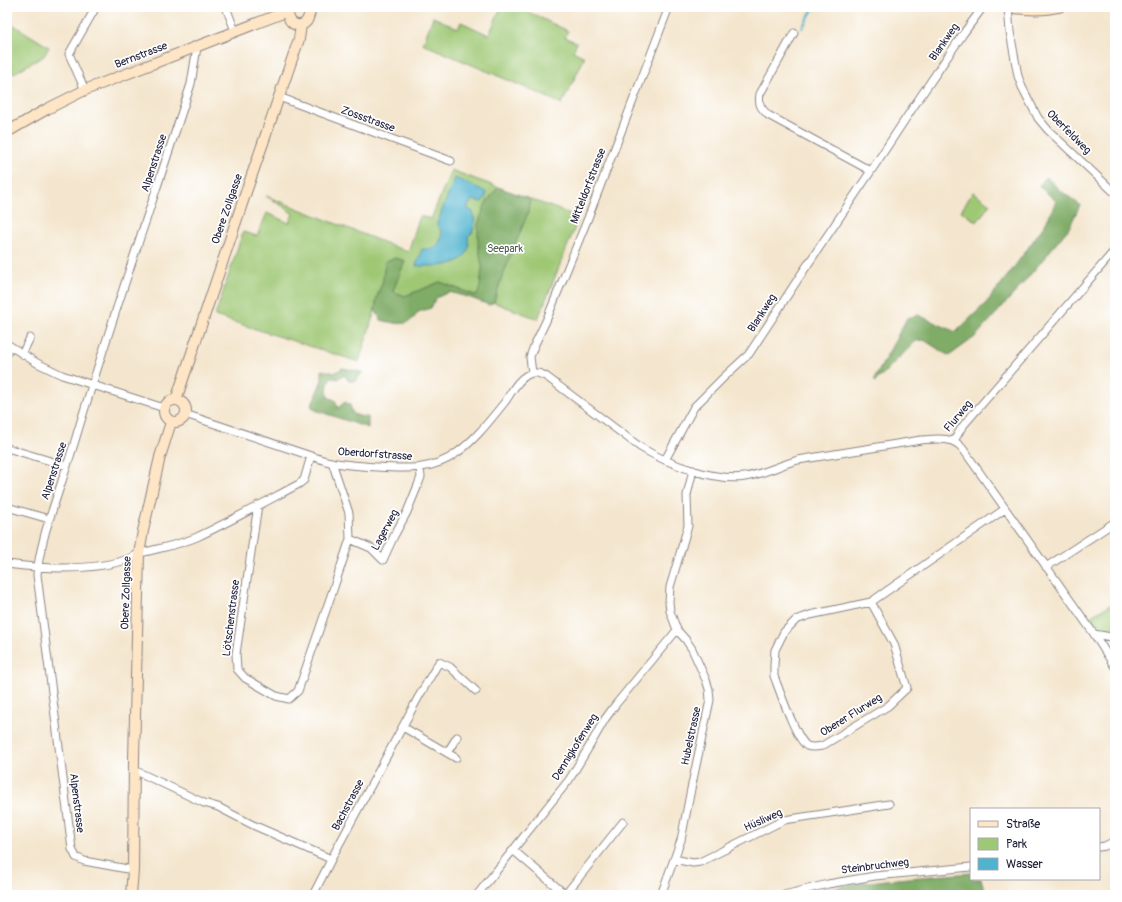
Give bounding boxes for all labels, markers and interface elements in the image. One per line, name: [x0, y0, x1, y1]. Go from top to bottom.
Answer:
street label: Blankweg: [926, 20, 962, 63]
street label: Bernstrasse: [113, 39, 170, 71]
street label: Zossstrasse: [339, 103, 397, 135]
street label: Oberfeldweg: [1044, 107, 1094, 157]
street label: Alpenstrasse: [139, 132, 170, 193]
street label: Mitteldorfstrasse: [568, 146, 609, 226]
street label: Obere Zollgasse: [209, 172, 245, 246]
park label: Seepark: [487, 242, 523, 255]
street label: Blankweg: [745, 291, 779, 334]
street label: Flurweg: [941, 397, 975, 434]
street label: Alpenstrasse: [39, 440, 70, 501]
street label: Oberdorfstrasse: [337, 445, 413, 463]
street label: Lagerweg: [369, 507, 401, 553]
street label: Obere Zollgasse: [118, 556, 134, 630]
street label: Lötschenstrasse: [220, 578, 242, 657]
street label: Oberer Flurweg: [818, 691, 885, 739]
street label: Hubelstrasse: [678, 705, 704, 766]
street label: Dennigkofenweg: [549, 711, 601, 783]
street label: Alpenstrasse: [67, 773, 87, 834]
street label: Bachstrasse: [329, 777, 367, 833]
street label: Hüsliweg: [742, 806, 785, 834]
legend: [970, 808, 1100, 880]
text: Straße: [1006, 817, 1040, 832]
text: Park: [1006, 837, 1027, 852]
street label: Steinbruchweg: [840, 855, 910, 877]
text: Wasser: [1006, 857, 1043, 872]

